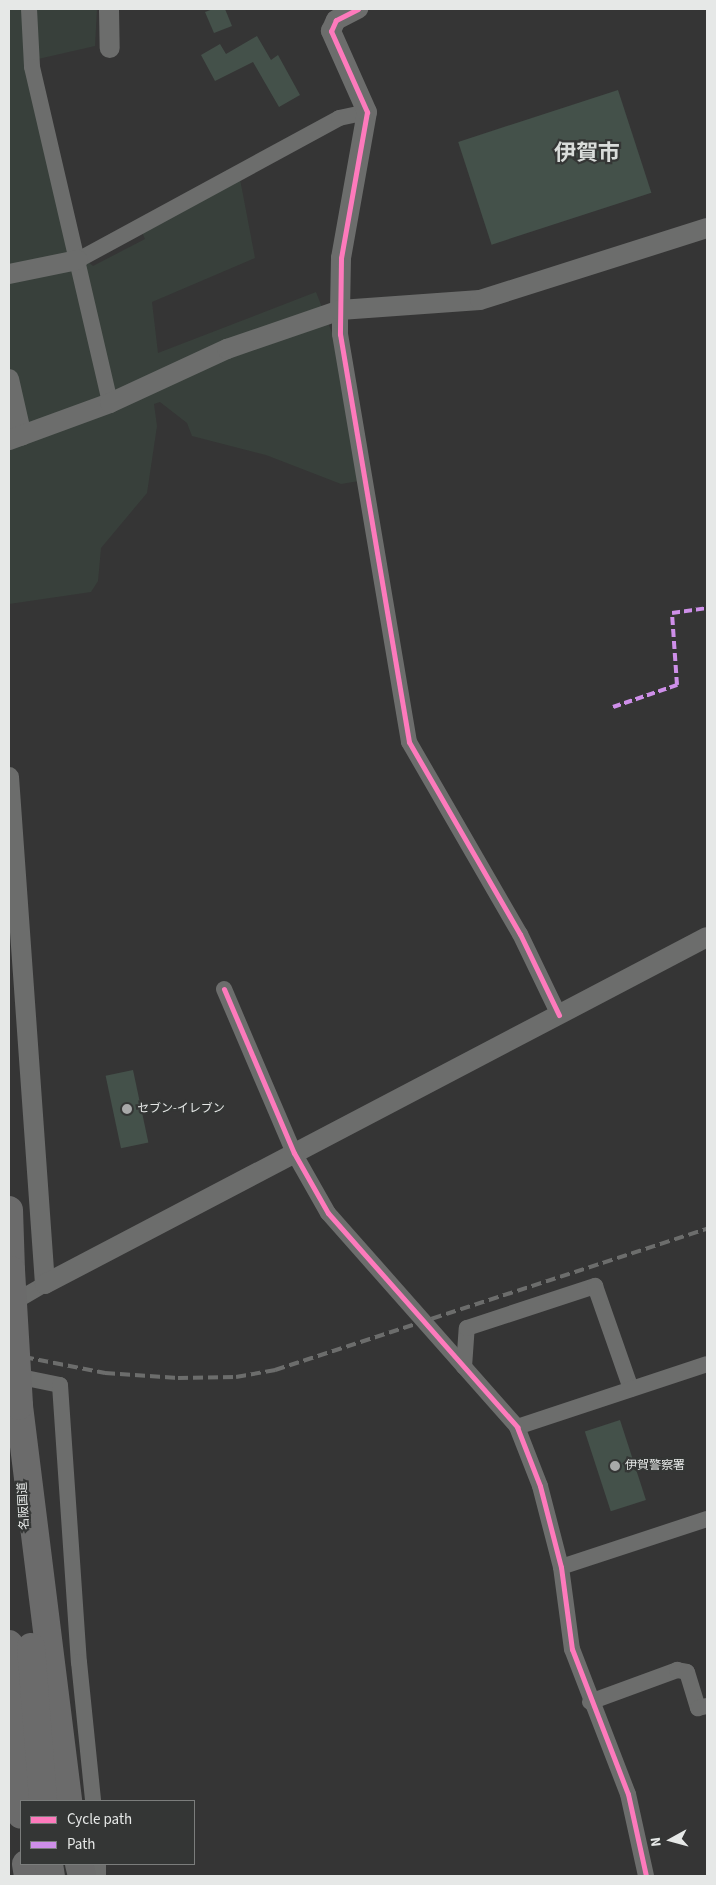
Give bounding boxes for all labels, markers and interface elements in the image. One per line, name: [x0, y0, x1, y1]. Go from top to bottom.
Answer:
district label: 伊賀市: [554, 141, 620, 167]
place label: セブン-イレブン: [137, 1102, 225, 1116]
marker: セブン-イレブン: [121, 1103, 133, 1115]
place label: 伊賀警察署: [625, 1459, 685, 1473]
marker: 伊賀警察署: [609, 1460, 621, 1472]
street label: 名阪国道: [16, 1482, 32, 1530]
legend: [20, 1800, 195, 1865]
text: Cycle path: [67, 1809, 132, 1830]
north arrow: [646, 1815, 696, 1865]
text: Path: [67, 1834, 95, 1855]
text: N: [646, 1836, 667, 1848]

